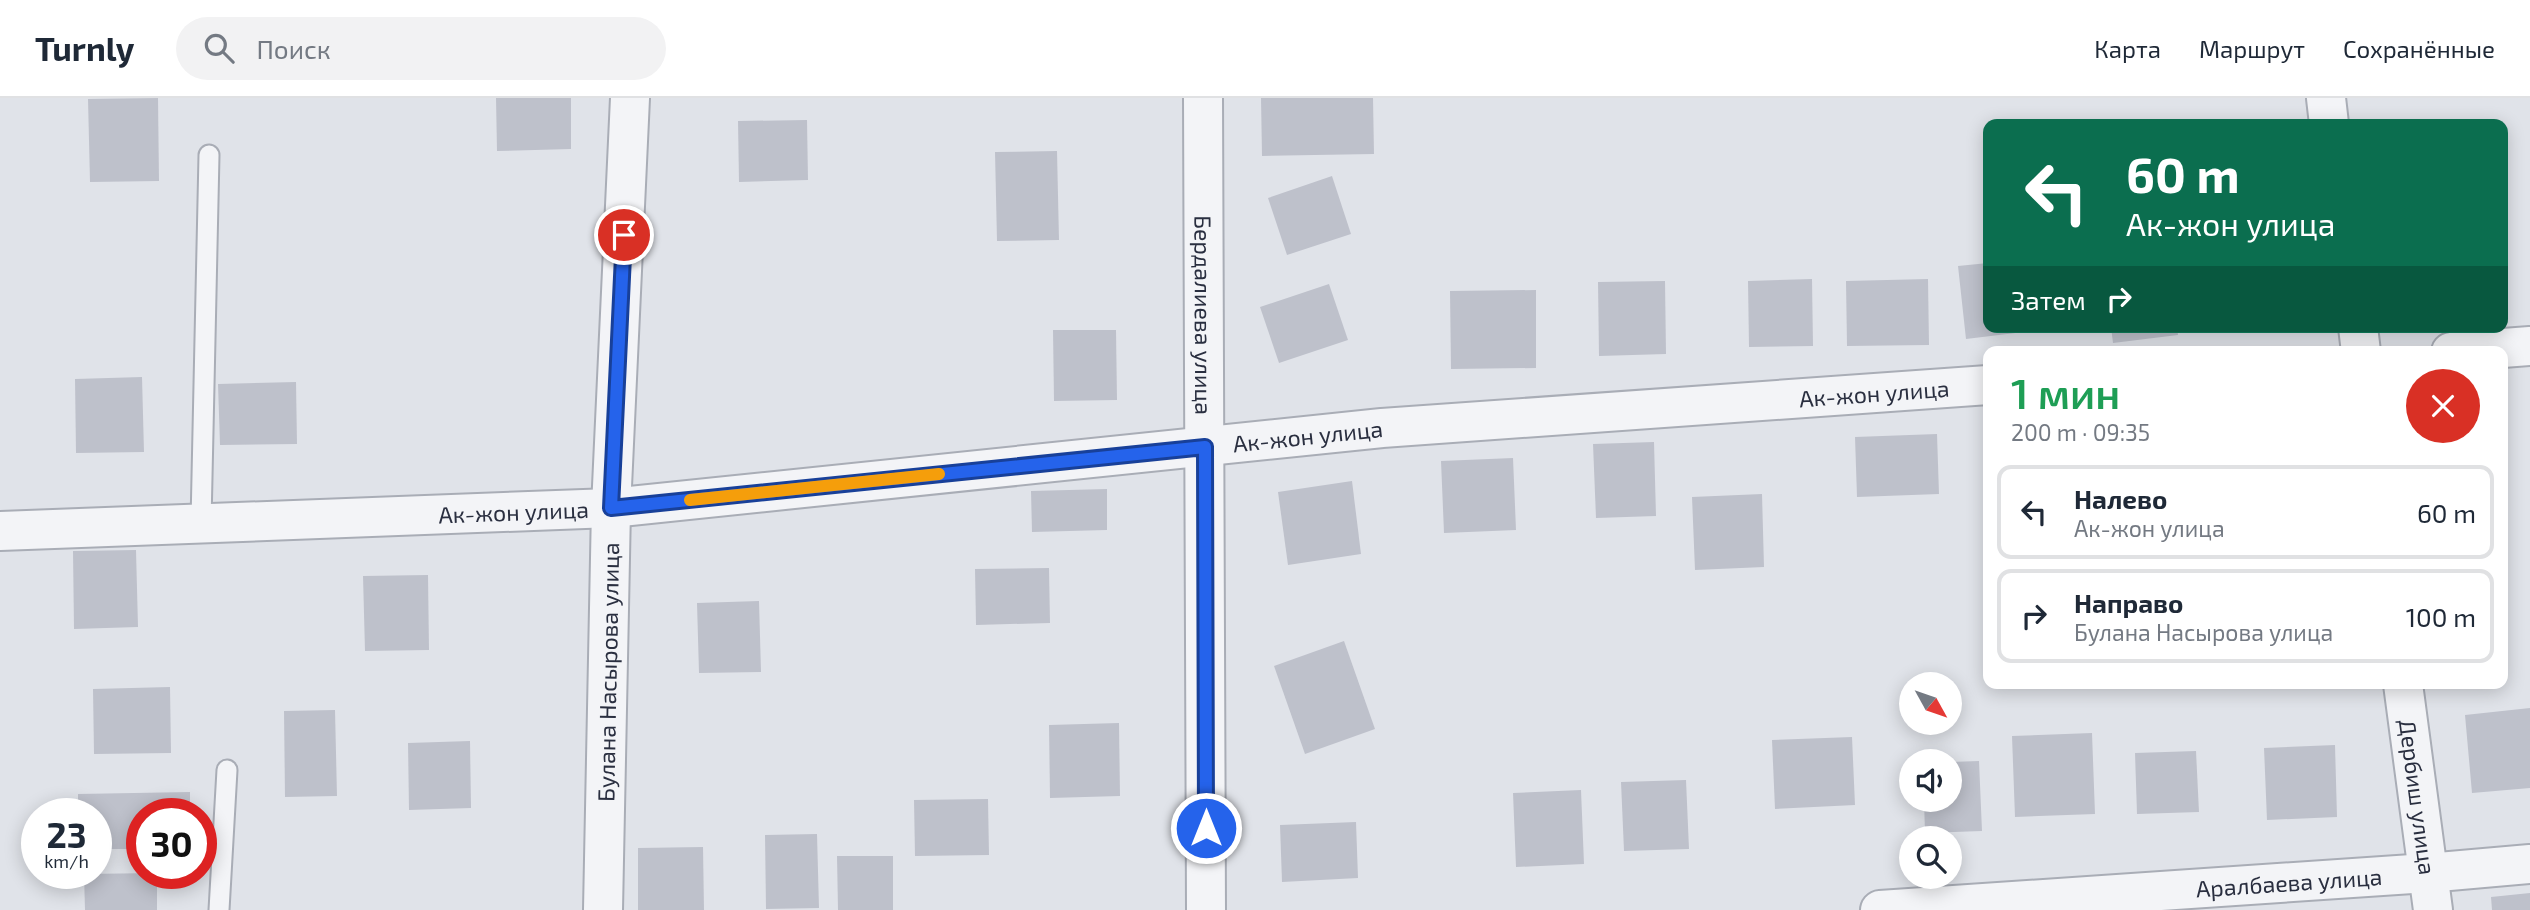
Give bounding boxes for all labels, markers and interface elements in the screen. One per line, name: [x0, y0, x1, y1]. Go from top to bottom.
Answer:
search box: [176, 17, 666, 80]
text: Turnly: [35, 28, 134, 68]
icon: search: [200, 29, 238, 67]
text: Поиск: [256, 33, 331, 64]
text: Карта: [2094, 34, 2161, 63]
text: Маршрут: [2199, 34, 2305, 63]
text: Сохранённые: [2343, 34, 2495, 63]
text: 60 m: [2126, 144, 2240, 203]
icon: left: [2011, 147, 2102, 238]
text: Ак-жон улица: [2126, 204, 2336, 242]
pin: [594, 205, 654, 265]
street label: Бердалиева улица: [1189, 215, 1218, 415]
icon: arrive: [605, 216, 643, 254]
icon: right: [2100, 280, 2138, 318]
text: Затем: [2011, 284, 2086, 315]
text: 1 мин: [2011, 367, 2120, 417]
button: close: [2406, 369, 2480, 443]
street label: Ак-жон улица: [1798, 374, 1950, 412]
street label: Ак-жон улица: [1231, 414, 1384, 457]
text: 200 m · 09:35: [2011, 418, 2150, 446]
text: Налево: [2074, 483, 2167, 514]
icon: left: [2015, 493, 2053, 531]
street label: Ак-жон улица: [438, 495, 589, 528]
text: 60 m: [2417, 497, 2476, 528]
text: Ак-жон улица: [2074, 514, 2225, 542]
street label: Булана Насырова улица: [591, 542, 624, 802]
text: Направо: [2074, 587, 2183, 618]
icon: right: [2015, 597, 2053, 635]
text: 100 m: [2406, 601, 2476, 632]
text: Булана Насырова улица: [2074, 618, 2333, 646]
north arrow: [1899, 672, 1962, 735]
map controls: [1899, 672, 1962, 889]
street label: Дербиш улица: [2394, 718, 2442, 876]
button: sound: [1899, 749, 1962, 812]
position arrow: [1169, 791, 1243, 865]
speed limit sign: 30: [126, 798, 217, 889]
text: 23: [46, 813, 87, 855]
button: search: [1899, 826, 1962, 889]
text: km/h: [44, 850, 89, 872]
street label: Аралбаева улица: [2195, 862, 2383, 903]

